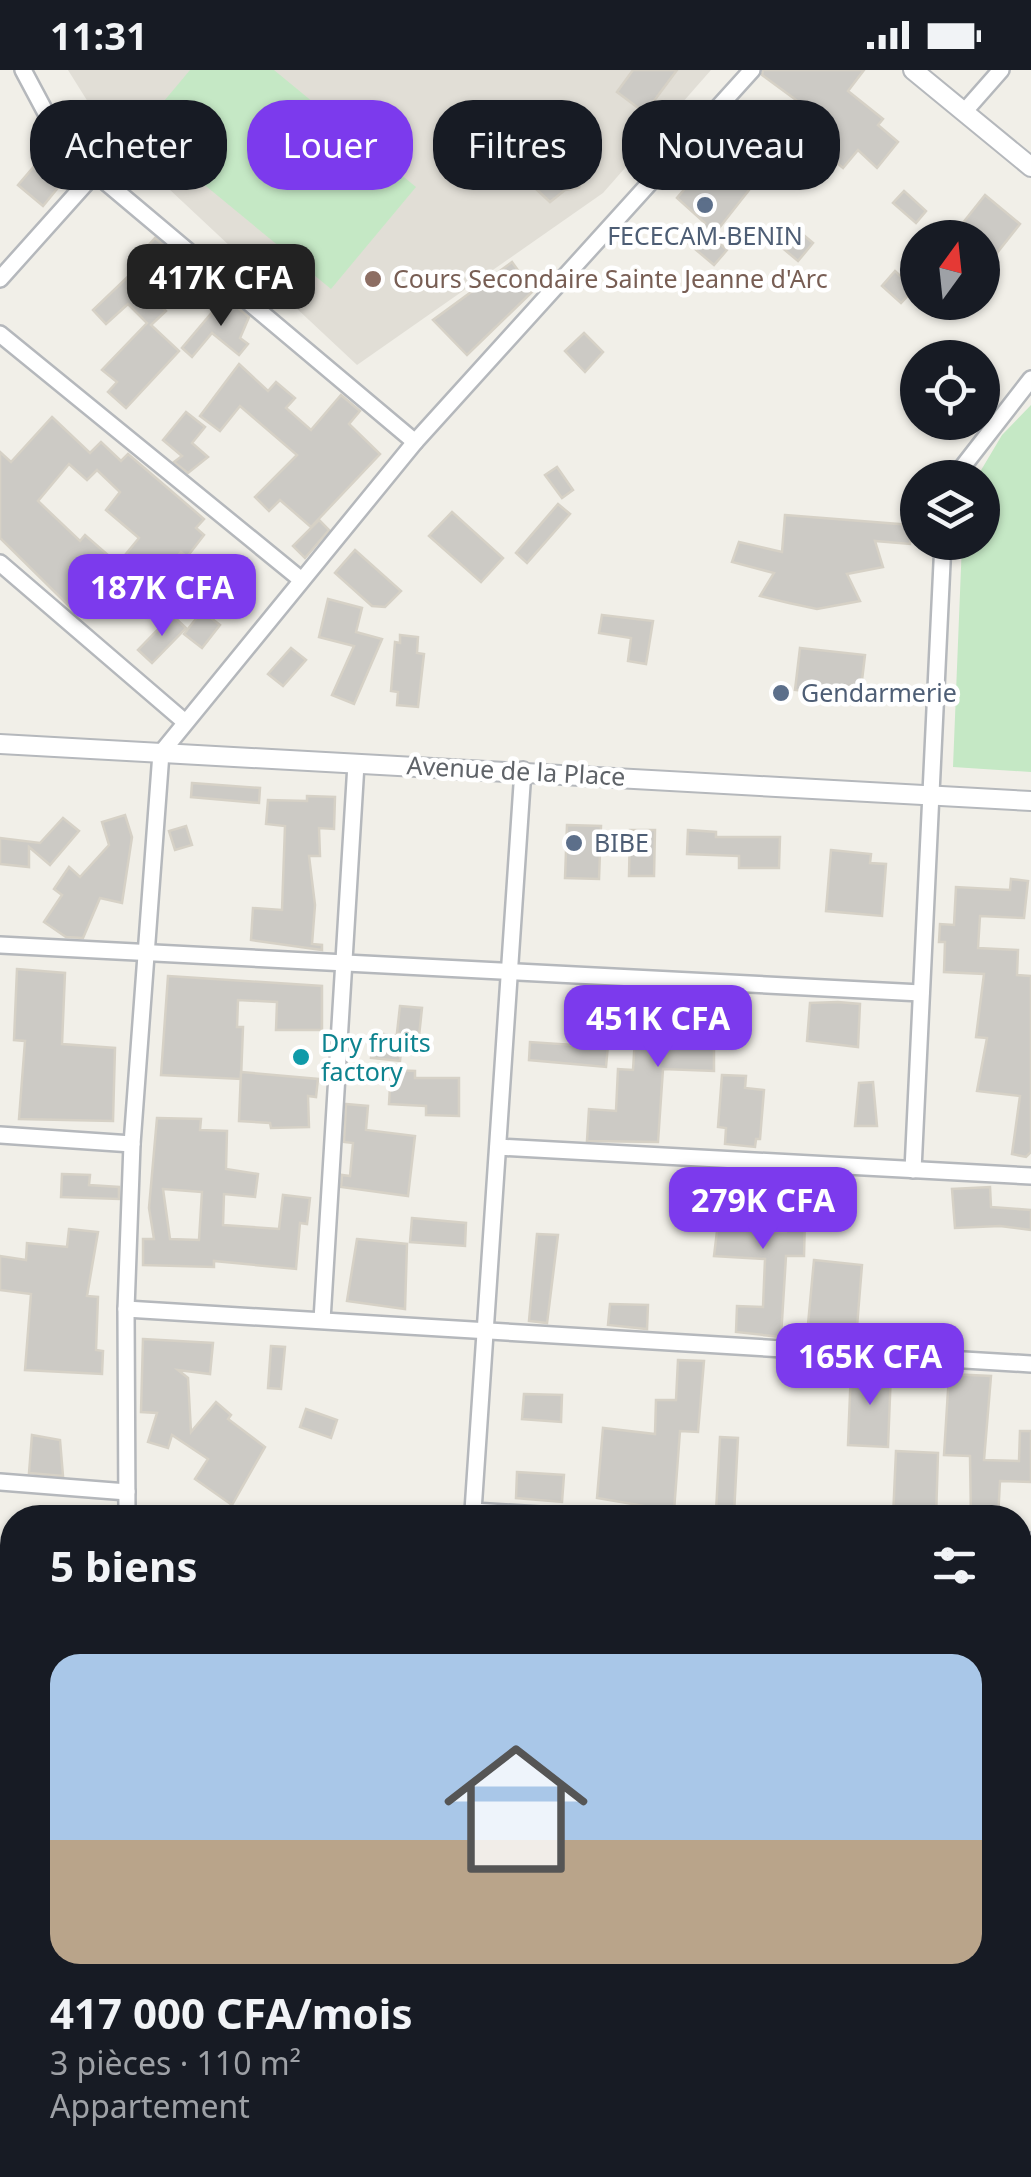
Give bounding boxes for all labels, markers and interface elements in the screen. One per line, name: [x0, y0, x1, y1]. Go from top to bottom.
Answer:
text: 11:31: [50, 9, 148, 61]
chip: Acheter: [30, 100, 227, 190]
chip: Louer: [247, 100, 413, 190]
chip: Filtres: [433, 100, 602, 190]
chip: Nouveau: [622, 100, 840, 190]
marker: FECECAM-BENIN: [694, 194, 716, 216]
place label: FECECAM-BENIN: [607, 218, 803, 252]
north arrow: [900, 220, 1000, 320]
map controls: [900, 220, 1000, 560]
pin: 417K CFA: [118, 244, 324, 329]
text: 417K CFA: [149, 255, 293, 298]
place label: Cours Secondaire Sainte Jeanne d'Arc: [393, 261, 828, 295]
marker: Cours Secondaire Sainte Jeanne d'Arc: [362, 268, 384, 290]
button: locate: [900, 340, 1000, 440]
button: layers: [900, 460, 1000, 560]
pin: 187K CFA: [59, 554, 265, 639]
text: 187K CFA: [90, 565, 234, 608]
place label: Gendarmerie: [801, 675, 957, 709]
marker: Gendarmerie: [770, 682, 792, 704]
street label: Avenue de la Place: [406, 747, 626, 793]
place label: BIBE: [594, 825, 649, 859]
marker: BIBE: [563, 832, 585, 854]
pin: 451K CFA: [555, 985, 761, 1070]
text: 451K CFA: [586, 996, 730, 1039]
place label: Dry fruits factory: [321, 1025, 431, 1088]
marker: Dry fruits factory: [290, 1046, 312, 1068]
pin: 279K CFA: [660, 1167, 866, 1252]
text: 279K CFA: [691, 1178, 835, 1221]
pin: 165K CFA: [767, 1323, 973, 1408]
text: 165K CFA: [798, 1334, 942, 1377]
text: 5 biens: [50, 1537, 198, 1594]
icon: filters: [927, 1538, 982, 1593]
icon: home: [426, 1719, 606, 1899]
text: 417 000 CFA/mois: [50, 1984, 413, 2041]
text: 3 pièces · 110 m²: [50, 2041, 301, 2084]
text: Appartement: [50, 2084, 250, 2127]

